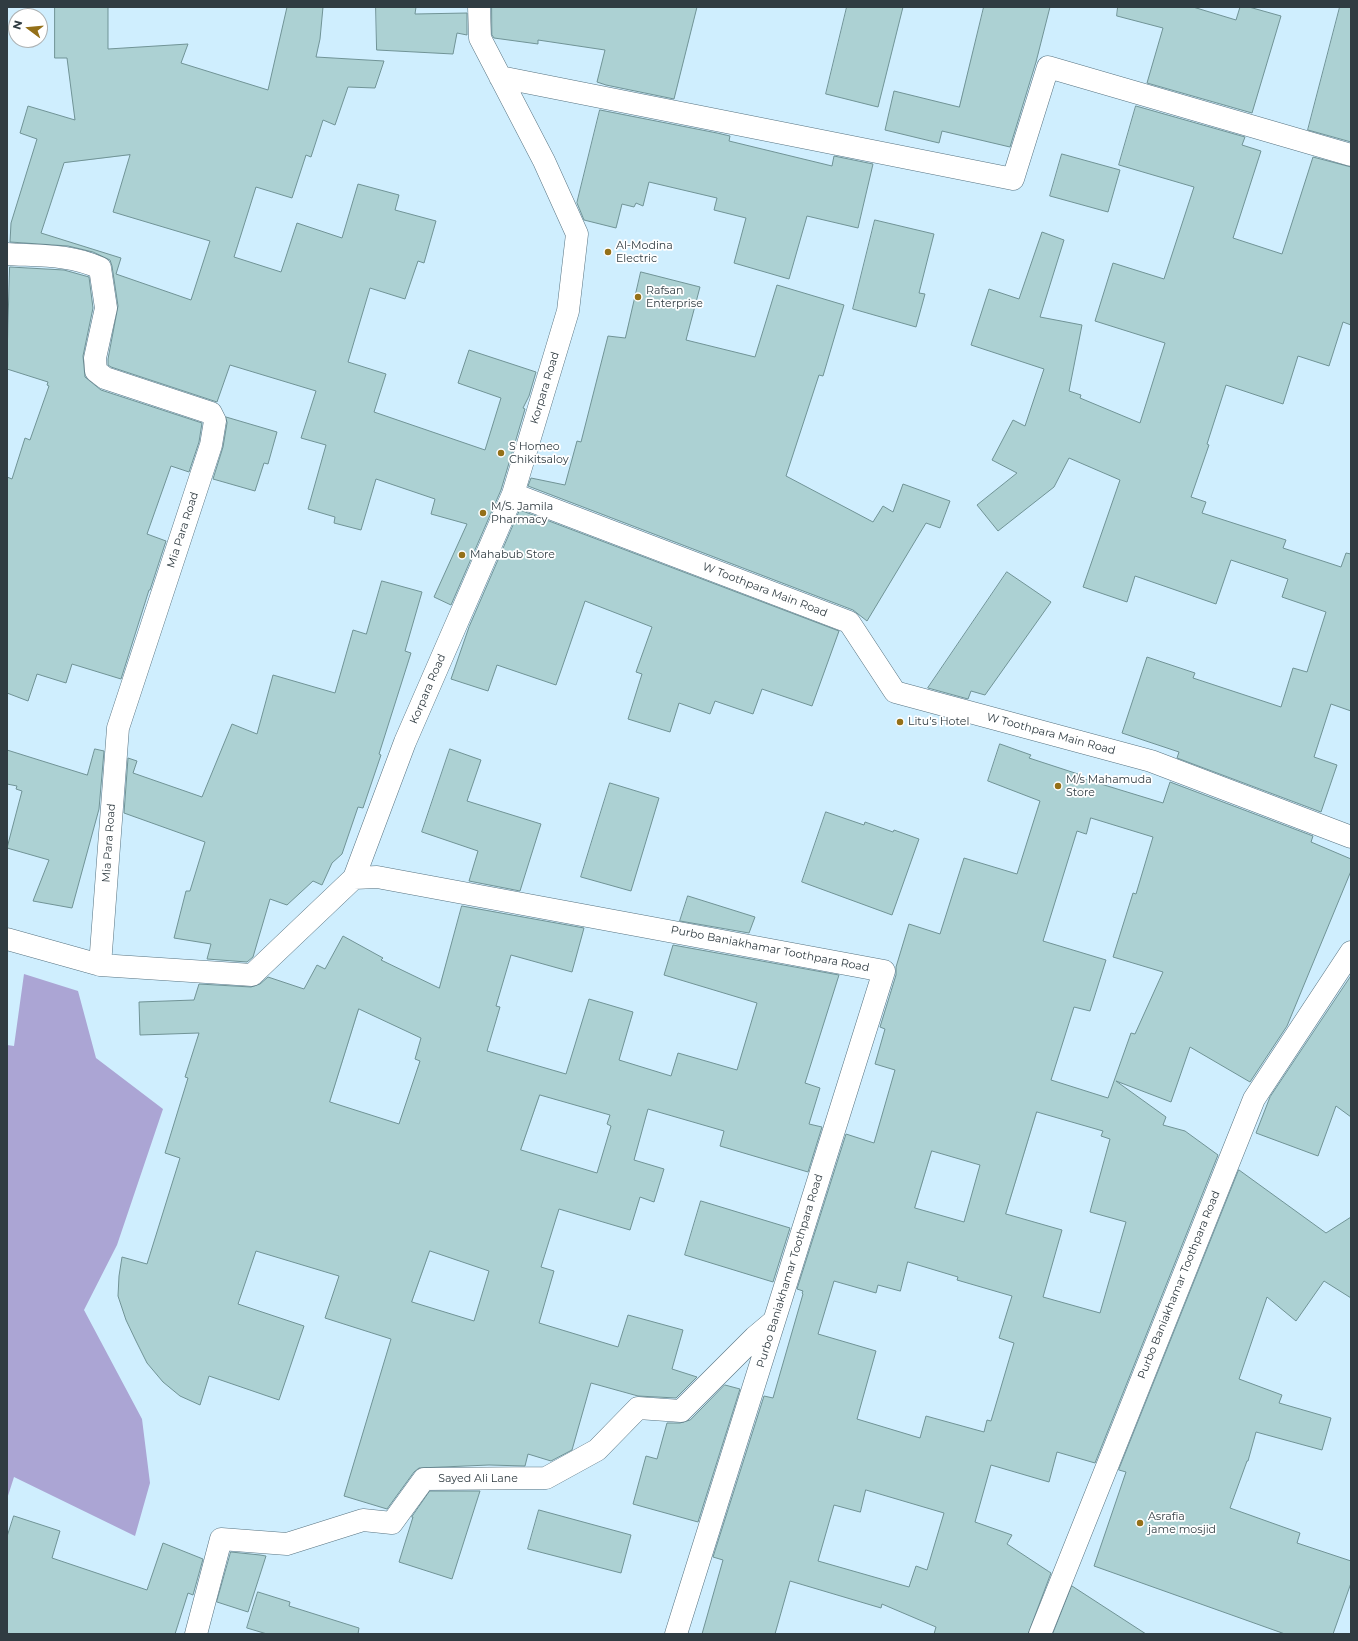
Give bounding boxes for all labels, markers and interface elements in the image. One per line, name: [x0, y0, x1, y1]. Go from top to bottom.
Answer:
north arrow: [8, 8, 48, 48]
text: N: [9, 19, 25, 31]
place label: Al-Modina Electric: [616, 239, 673, 265]
marker: Al-Modina Electric: [603, 247, 613, 257]
place label: Rafsan Enterprise: [646, 284, 703, 310]
marker: Rafsan Enterprise: [633, 292, 643, 302]
street label: Korpara Road: [528, 350, 562, 426]
place label: S Homeo Chikitsaloy: [509, 440, 569, 466]
marker: S Homeo Chikitsaloy: [496, 448, 506, 458]
street label: Mia Para Road: [164, 490, 202, 570]
place label: M/S. Jamila Pharmacy: [491, 500, 553, 526]
marker: M/S. Jamila Pharmacy: [478, 508, 488, 518]
place label: Mahabub Store: [470, 548, 555, 562]
marker: Mahabub Store: [457, 550, 467, 560]
street label: W Toothpara Main Road: [701, 560, 829, 620]
street label: Korpara Road: [407, 652, 449, 726]
street label: W Toothpara Main Road: [985, 710, 1117, 758]
place label: Litu's Hotel: [908, 715, 969, 729]
marker: Litu's Hotel: [895, 717, 905, 727]
place label: M/s Mahamuda Store: [1066, 773, 1152, 799]
marker: M/s Mahamuda Store: [1053, 781, 1063, 791]
street label: Mia Para Road: [100, 803, 118, 883]
street label: Purbo Baniakhamar Toothpara Road: [670, 923, 870, 975]
street label: Purbo Baniakhamar Toothpara Road: [754, 1173, 826, 1369]
street label: Purbo Baniakhamar Toothpara Road: [1135, 1189, 1223, 1381]
street label: Sayed Ali Lane: [438, 1472, 518, 1486]
place label: Asrafia jame mosjid: [1148, 1510, 1216, 1536]
marker: Asrafia jame mosjid: [1135, 1518, 1145, 1528]

